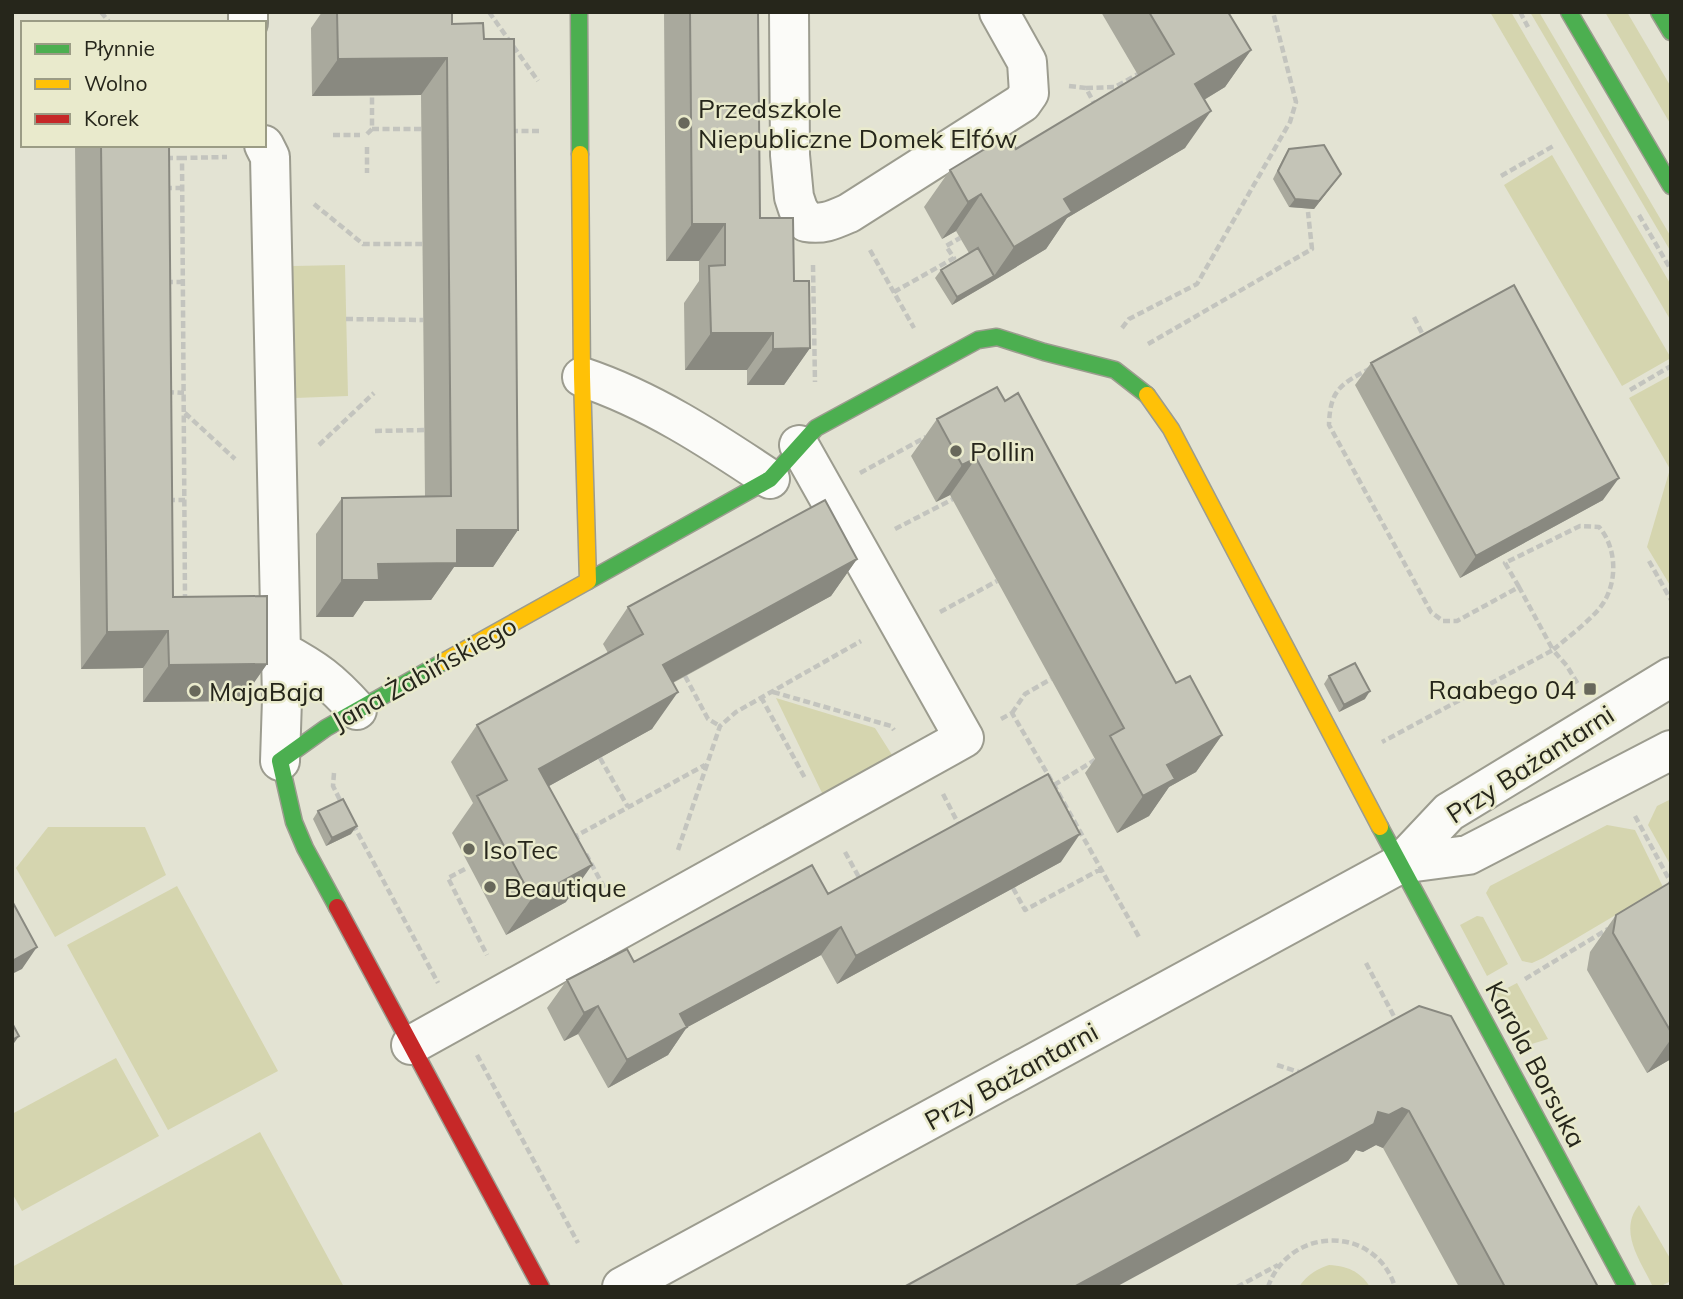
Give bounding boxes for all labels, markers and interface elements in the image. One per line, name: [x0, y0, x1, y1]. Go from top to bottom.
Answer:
legend: [21, 21, 266, 147]
text: Płynnie: [84, 35, 155, 61]
text: Wolno: [84, 70, 147, 96]
place label: Przedszkole Niepubliczne Domek Elfów: [698, 92, 1017, 155]
text: Korek: [84, 105, 139, 131]
marker: Przedszkole Niepubliczne Domek Elfów: [676, 115, 692, 131]
place label: Pollin: [970, 435, 1035, 468]
marker: Pollin: [948, 443, 964, 459]
street label: Jana Żabińskiego: [326, 608, 522, 738]
place label: Raabego 04: [1429, 673, 1576, 706]
place label: MajaBaja: [209, 675, 324, 708]
marker: Raabego 04: [1582, 681, 1598, 697]
marker: MajaBaja: [187, 683, 203, 699]
street label: Przy Bażantarni: [1440, 698, 1620, 830]
place label: IsoTec: [483, 833, 558, 866]
marker: IsoTec: [461, 841, 477, 857]
place label: Beautique: [504, 871, 626, 904]
marker: Beautique: [482, 879, 498, 895]
street label: Karola Borsuka: [1478, 975, 1594, 1153]
street label: Przy Bażantarni: [919, 1015, 1103, 1137]

